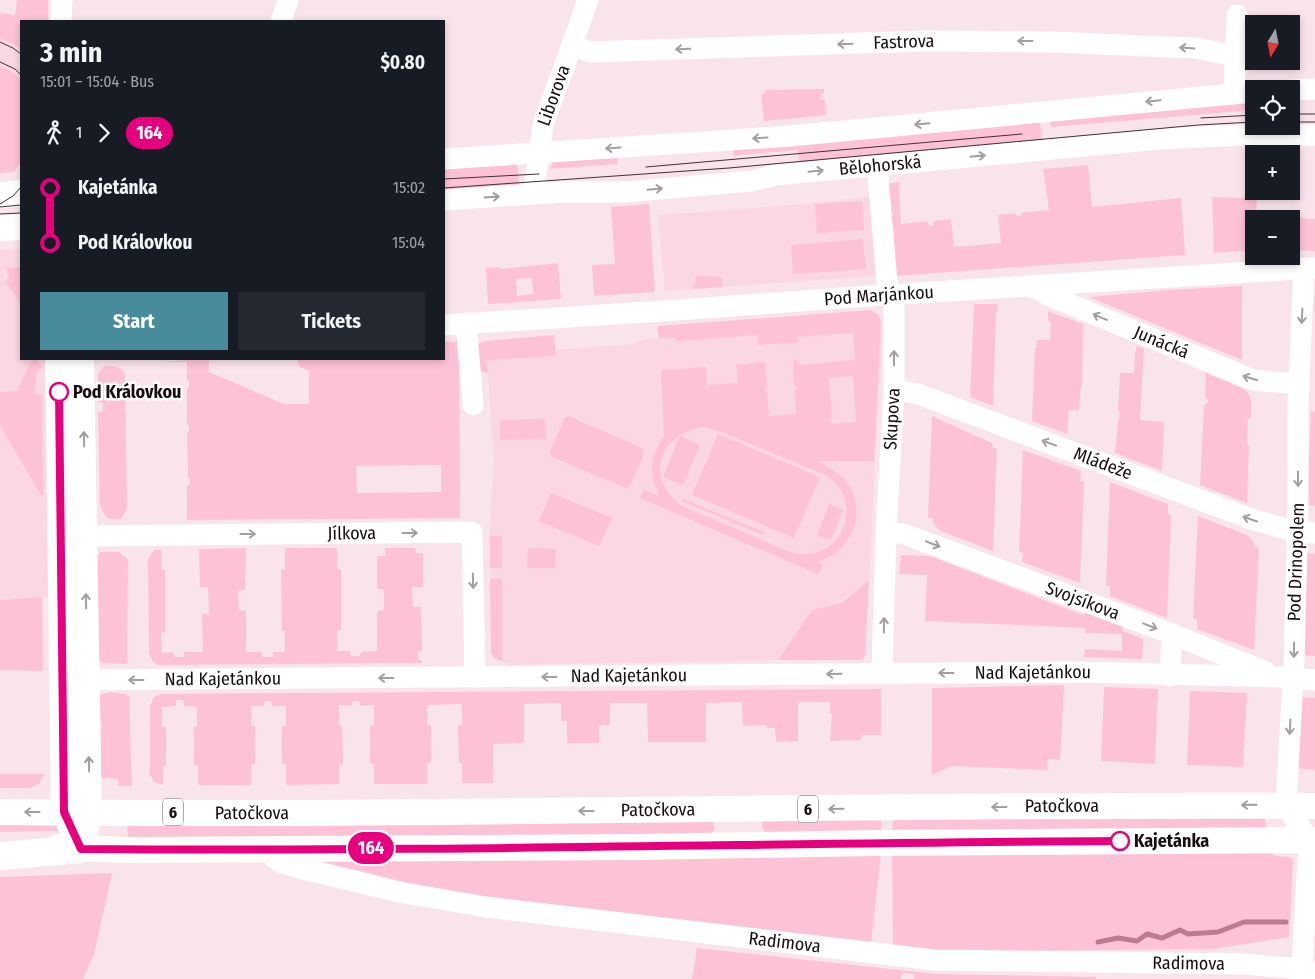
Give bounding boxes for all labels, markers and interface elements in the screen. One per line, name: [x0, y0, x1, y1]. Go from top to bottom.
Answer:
north arrow: [1245, 15, 1300, 70]
map controls: [1245, 15, 1300, 265]
street label: Fastrova: [873, 30, 935, 54]
text: 3 min: [40, 36, 102, 69]
one-way arrow: [1017, 37, 1033, 46]
one-way arrow: [837, 39, 854, 49]
one-way arrow: [1180, 43, 1196, 52]
one-way arrow: [675, 44, 691, 54]
text: $0.80: [380, 51, 425, 74]
street label: Liborova: [533, 62, 575, 129]
text: 15:01 – 15:04 · Bus: [40, 72, 154, 91]
button: locate: [1245, 80, 1300, 135]
one-way arrow: [1145, 96, 1161, 106]
icon: walk: [40, 119, 68, 147]
icon: forward: [90, 119, 118, 147]
one-way arrow: [914, 119, 930, 129]
text: 164: [136, 122, 163, 144]
text: 1: [76, 123, 82, 142]
one-way arrow: [752, 134, 768, 143]
one-way arrow: [605, 144, 621, 153]
button: +: [1245, 145, 1300, 200]
street label: Bělohorská: [838, 150, 922, 180]
one-way arrow: [969, 151, 985, 161]
one-way arrow: [808, 167, 824, 176]
text: Kajetánka: [78, 176, 157, 199]
text: 15:02: [393, 178, 425, 197]
one-way arrow: [646, 185, 662, 194]
one-way arrow: [484, 192, 500, 201]
button: −: [1245, 210, 1300, 265]
text: Pod Královkou: [78, 231, 192, 254]
text: 15:04: [392, 233, 425, 252]
street label: Pod Marjánkou: [823, 281, 935, 310]
button: Start: [40, 292, 228, 350]
button: Tickets: [238, 292, 425, 350]
one-way arrow: [1297, 308, 1307, 324]
one-way arrow: [1093, 311, 1108, 321]
street label: Junácká: [1131, 321, 1192, 363]
one-way arrow: [889, 350, 899, 366]
one-way arrow: [1243, 373, 1259, 383]
place label: Pod Královkou: [73, 381, 181, 403]
marker: Pod Královkou: [49, 382, 69, 402]
street label: Skupova: [879, 387, 905, 451]
one-way arrow: [79, 431, 89, 448]
one-way arrow: [1042, 438, 1057, 447]
street label: Mládeže: [1071, 442, 1135, 484]
one-way arrow: [1293, 470, 1303, 486]
street label: Pod Drinopolem: [1283, 502, 1309, 622]
one-way arrow: [1243, 514, 1258, 523]
street label: Jílkova: [327, 522, 376, 544]
one-way arrow: [402, 528, 418, 538]
one-way arrow: [239, 529, 255, 539]
one-way arrow: [924, 540, 940, 549]
one-way arrow: [468, 572, 478, 589]
street label: Svojsíkova: [1043, 577, 1123, 625]
one-way arrow: [81, 594, 91, 610]
one-way arrow: [879, 617, 888, 633]
one-way arrow: [1142, 622, 1157, 631]
one-way arrow: [1289, 641, 1299, 657]
street label: Nad Kajetánkou: [975, 661, 1091, 684]
street label: Nad Kajetánkou: [571, 664, 687, 687]
street label: Nad Kajetánkou: [165, 667, 281, 690]
one-way arrow: [939, 668, 955, 678]
one-way arrow: [826, 669, 842, 679]
one-way arrow: [541, 672, 557, 682]
one-way arrow: [378, 673, 394, 683]
one-way arrow: [128, 675, 144, 685]
one-way arrow: [1286, 719, 1295, 735]
one-way arrow: [84, 756, 93, 772]
street label: Patočkova: [1025, 795, 1099, 817]
road number: 6: [798, 796, 818, 822]
street label: Patočkova: [621, 798, 695, 821]
road number: 6: [163, 799, 183, 826]
one-way arrow: [1241, 800, 1258, 810]
street label: Patočkova: [215, 802, 289, 824]
one-way arrow: [991, 802, 1008, 812]
one-way arrow: [829, 804, 845, 813]
one-way arrow: [579, 806, 595, 816]
one-way arrow: [24, 807, 40, 817]
place label: Kajetánka: [1134, 830, 1209, 852]
marker: Kajetánka: [1110, 831, 1130, 851]
line badge: 164: [342, 832, 400, 864]
text: 164: [358, 837, 384, 859]
street label: Radimova: [747, 927, 822, 957]
street label: Radimova: [1152, 952, 1225, 975]

